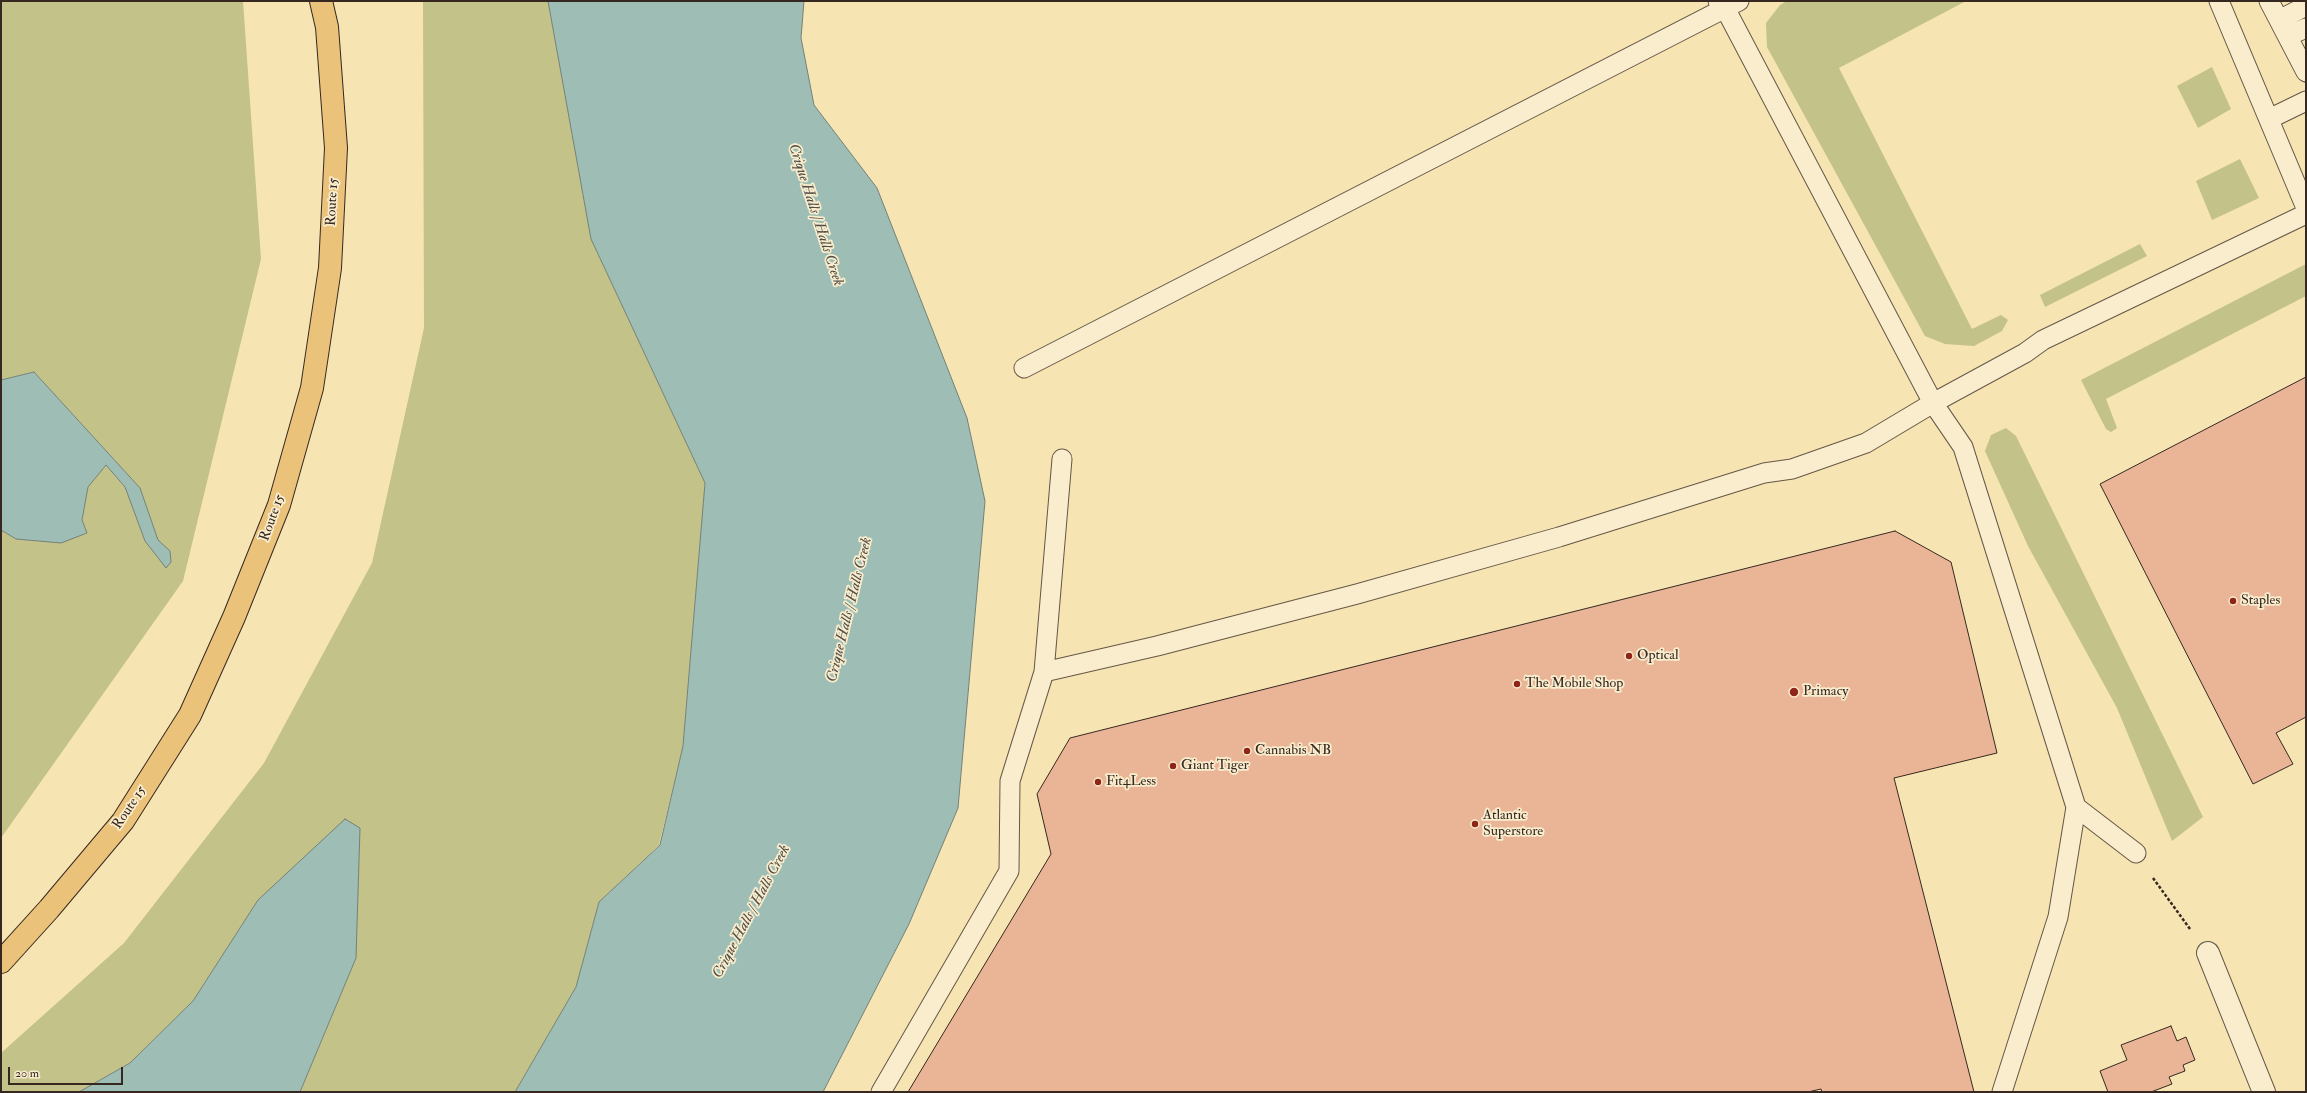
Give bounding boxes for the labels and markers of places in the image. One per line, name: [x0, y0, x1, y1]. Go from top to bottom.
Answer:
place label: Staples: [2241, 593, 2280, 609]
marker: Staples: [2228, 596, 2238, 606]
place label: Optical: [1637, 648, 1679, 664]
marker: Optical: [1624, 651, 1634, 661]
place label: The Mobile Shop: [1525, 676, 1623, 692]
marker: The Mobile Shop: [1512, 679, 1522, 689]
place label: Primacy: [1803, 684, 1848, 700]
marker: Primacy: [1788, 686, 1800, 698]
place label: Cannabis NB: [1255, 743, 1331, 759]
marker: Cannabis NB: [1242, 746, 1252, 756]
place label: Giant Tiger: [1181, 758, 1249, 774]
marker: Giant Tiger: [1168, 761, 1178, 771]
place label: Fit4Less: [1106, 774, 1156, 790]
marker: Fit4Less: [1093, 777, 1103, 787]
place label: Atlantic Superstore: [1483, 808, 1543, 840]
marker: Atlantic Superstore: [1470, 819, 1480, 829]

